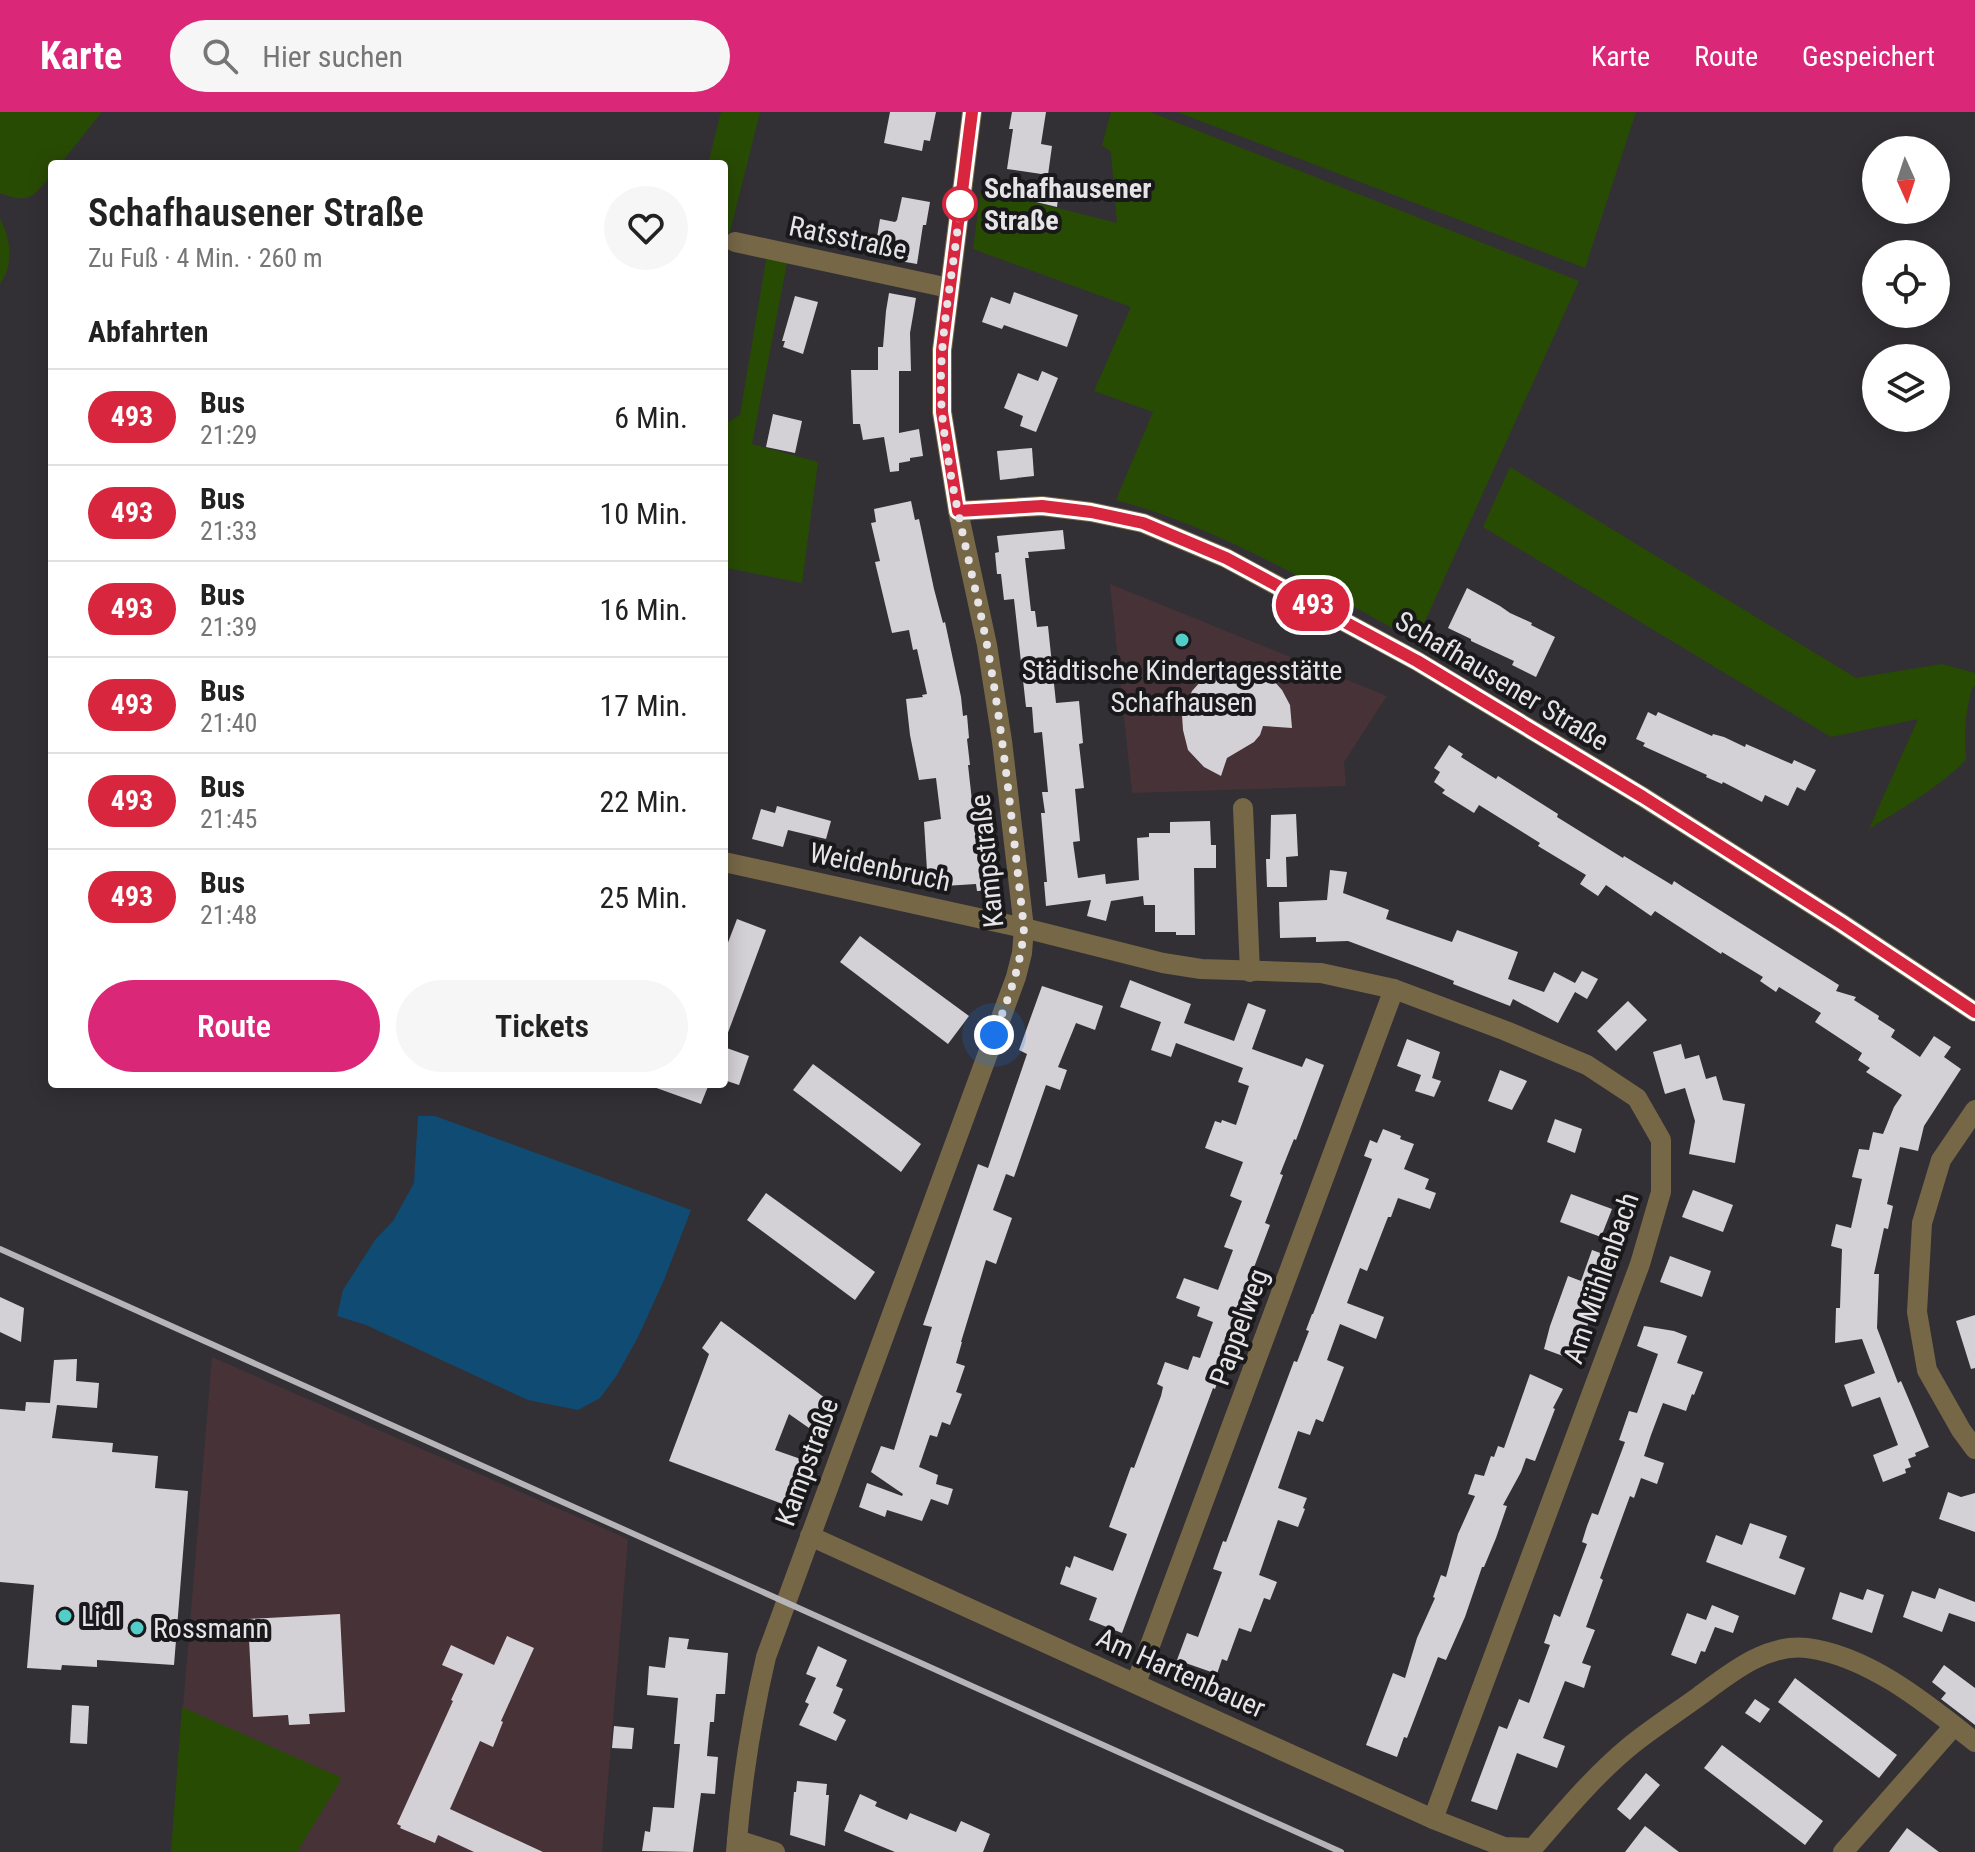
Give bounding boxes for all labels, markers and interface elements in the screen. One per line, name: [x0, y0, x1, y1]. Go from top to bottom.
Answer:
search box: [170, 20, 730, 92]
text: Karte: [40, 34, 122, 78]
icon: search: [198, 34, 242, 78]
text: Hier suchen: [262, 39, 403, 74]
text: Karte: [1591, 40, 1650, 73]
text: Route: [1694, 40, 1758, 73]
text: Gespeichert: [1802, 40, 1935, 73]
north arrow: [1862, 136, 1950, 224]
map controls: [1862, 136, 1950, 432]
place label: Schafhausener Straße: [984, 172, 1151, 237]
button: heart: [604, 186, 688, 270]
marker: Schafhausener Straße: [943, 187, 977, 221]
text: Schafhausener Straße: [88, 191, 424, 235]
street label: Ratsstraße: [786, 209, 910, 267]
button: locate: [1862, 240, 1950, 328]
text: Zu Fuß · 4 Min. · 260 m: [88, 243, 323, 273]
text: Abfahrten: [88, 314, 208, 349]
button: layers: [1862, 344, 1950, 432]
text: Bus: [200, 385, 245, 420]
text: 493: [111, 400, 153, 433]
text: 6 Min.: [614, 400, 688, 435]
text: 21:29: [200, 420, 257, 450]
text: Bus: [200, 481, 245, 516]
text: 493: [111, 496, 153, 529]
text: 10 Min.: [600, 496, 688, 531]
text: 21:33: [200, 516, 257, 546]
text: Bus: [200, 577, 245, 612]
line badge: 493: [1267, 579, 1359, 631]
text: 493: [1292, 588, 1334, 621]
text: 493: [111, 592, 153, 625]
text: 16 Min.: [600, 592, 688, 627]
street label: Schafhausener Straße: [1389, 604, 1615, 758]
text: 21:39: [200, 612, 257, 642]
marker: Städtische Kindertagesstätte Schafhausen: [1173, 631, 1191, 649]
place label: Städtische Kindertagesstätte Schafhausen: [1022, 654, 1342, 719]
text: Bus: [200, 673, 245, 708]
text: 493: [111, 688, 153, 721]
text: 17 Min.: [600, 688, 688, 723]
text: 21:40: [200, 708, 257, 738]
text: Bus: [200, 769, 245, 804]
text: 493: [111, 784, 153, 817]
text: 22 Min.: [600, 784, 688, 819]
street label: Kampstraße: [964, 793, 1010, 929]
text: 21:45: [200, 804, 257, 834]
street label: Weidenbruch: [806, 836, 954, 898]
text: Bus: [200, 865, 245, 900]
text: 493: [111, 880, 153, 913]
text: 25 Min.: [600, 880, 688, 915]
text: 21:48: [200, 900, 257, 930]
button: Route: [88, 980, 380, 1072]
button: Tickets: [396, 980, 688, 1072]
your location: [974, 1015, 1014, 1055]
street label: Am Mühlenbach: [1556, 1188, 1646, 1368]
street label: Pappelweg: [1203, 1264, 1275, 1390]
street label: Kampstraße: [769, 1394, 845, 1530]
place label: Lidl: [81, 1600, 121, 1633]
marker: Lidl: [56, 1607, 74, 1625]
place label: Rossmann: [153, 1612, 269, 1645]
marker: Rossmann: [128, 1619, 146, 1637]
street label: Am Hartenbauer: [1092, 1621, 1270, 1725]

